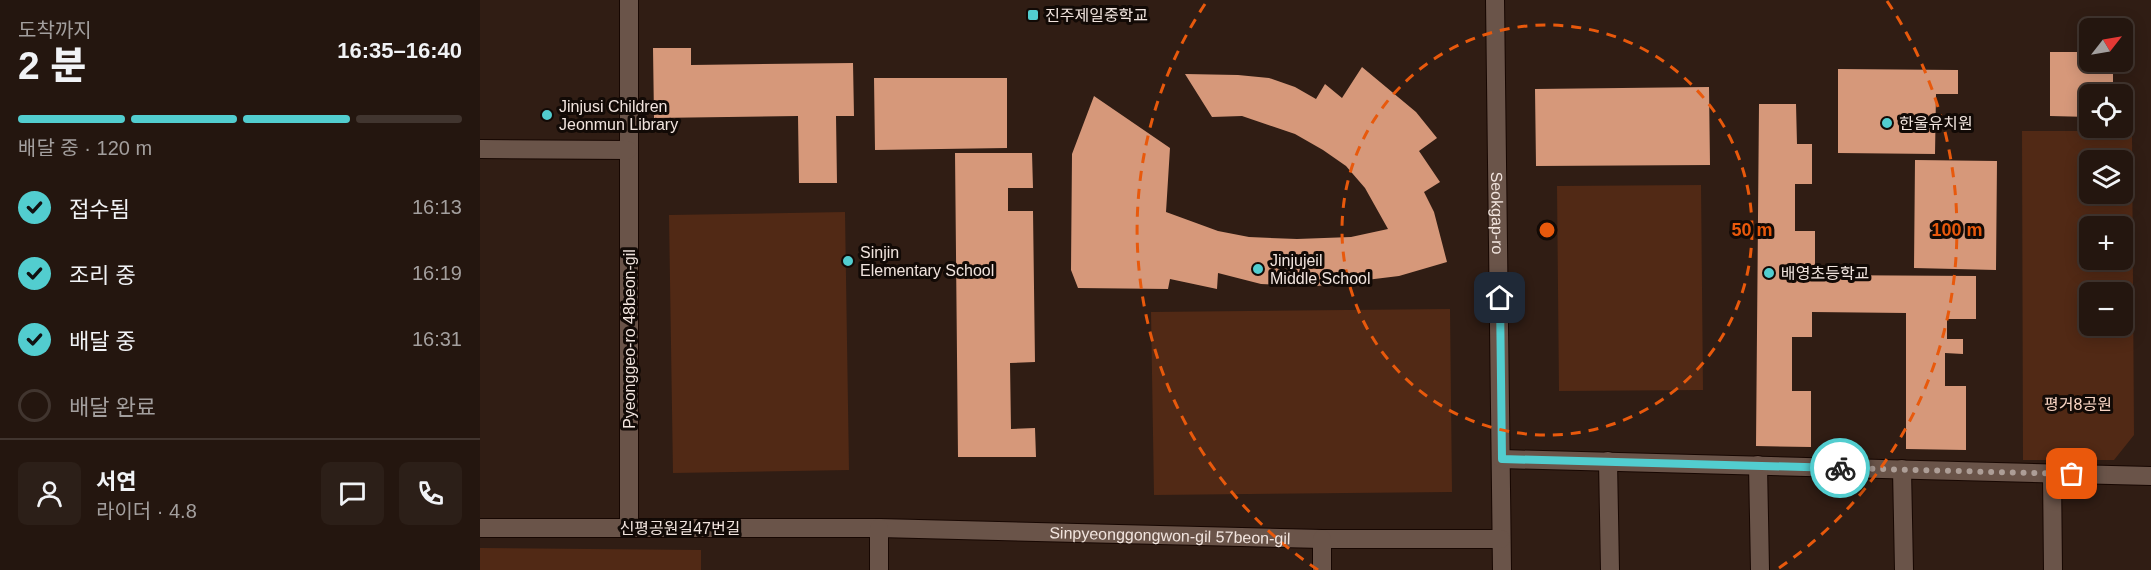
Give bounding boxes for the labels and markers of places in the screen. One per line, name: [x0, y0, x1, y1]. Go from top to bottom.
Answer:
place label: 진주제일중학교: [1045, 7, 1148, 24]
marker: 진주제일중학교: [1026, 8, 1040, 22]
place label: Jinjusi Children Jeonmun Library: [559, 98, 678, 133]
marker: Jinjusi Children Jeonmun Library: [540, 108, 554, 122]
place label: 한울유치원: [1899, 115, 1973, 132]
marker: 한울유치원: [1880, 116, 1894, 130]
centre of rings: [1537, 220, 1557, 240]
place label: Sinjin Elementary School: [860, 244, 994, 279]
place label: Jinjujeil Middle School: [1270, 252, 1371, 287]
marker: Sinjin Elementary School: [841, 254, 855, 268]
marker: Jinjujeil Middle School: [1251, 262, 1265, 276]
place label: 배영초등학교: [1781, 265, 1869, 282]
marker: 배영초등학교: [1762, 266, 1776, 280]
pin: [1474, 272, 1525, 323]
pin: [2046, 448, 2097, 499]

